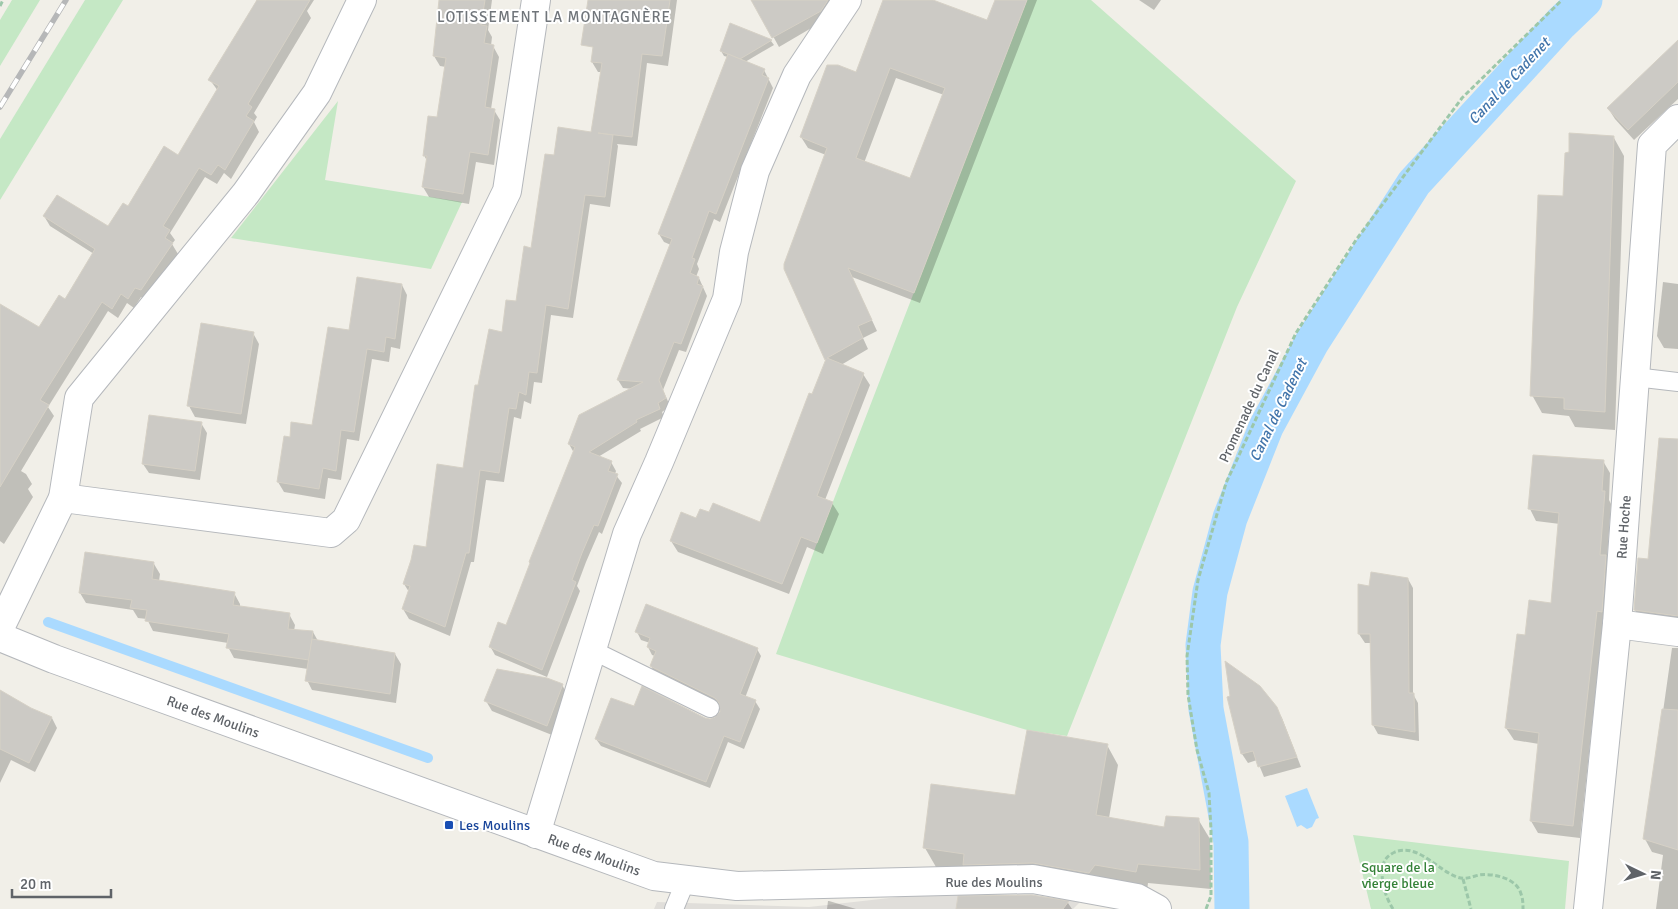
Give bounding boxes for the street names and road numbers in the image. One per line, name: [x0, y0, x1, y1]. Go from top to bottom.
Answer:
street label: Promenade du Canal: [1215, 347, 1283, 465]
street label: Rue Hoche: [1613, 495, 1635, 559]
street label: Rue des Moulins: [164, 692, 262, 742]
street label: Rue des Moulins: [545, 830, 643, 880]
street label: Rue des Moulins: [945, 874, 1043, 891]

